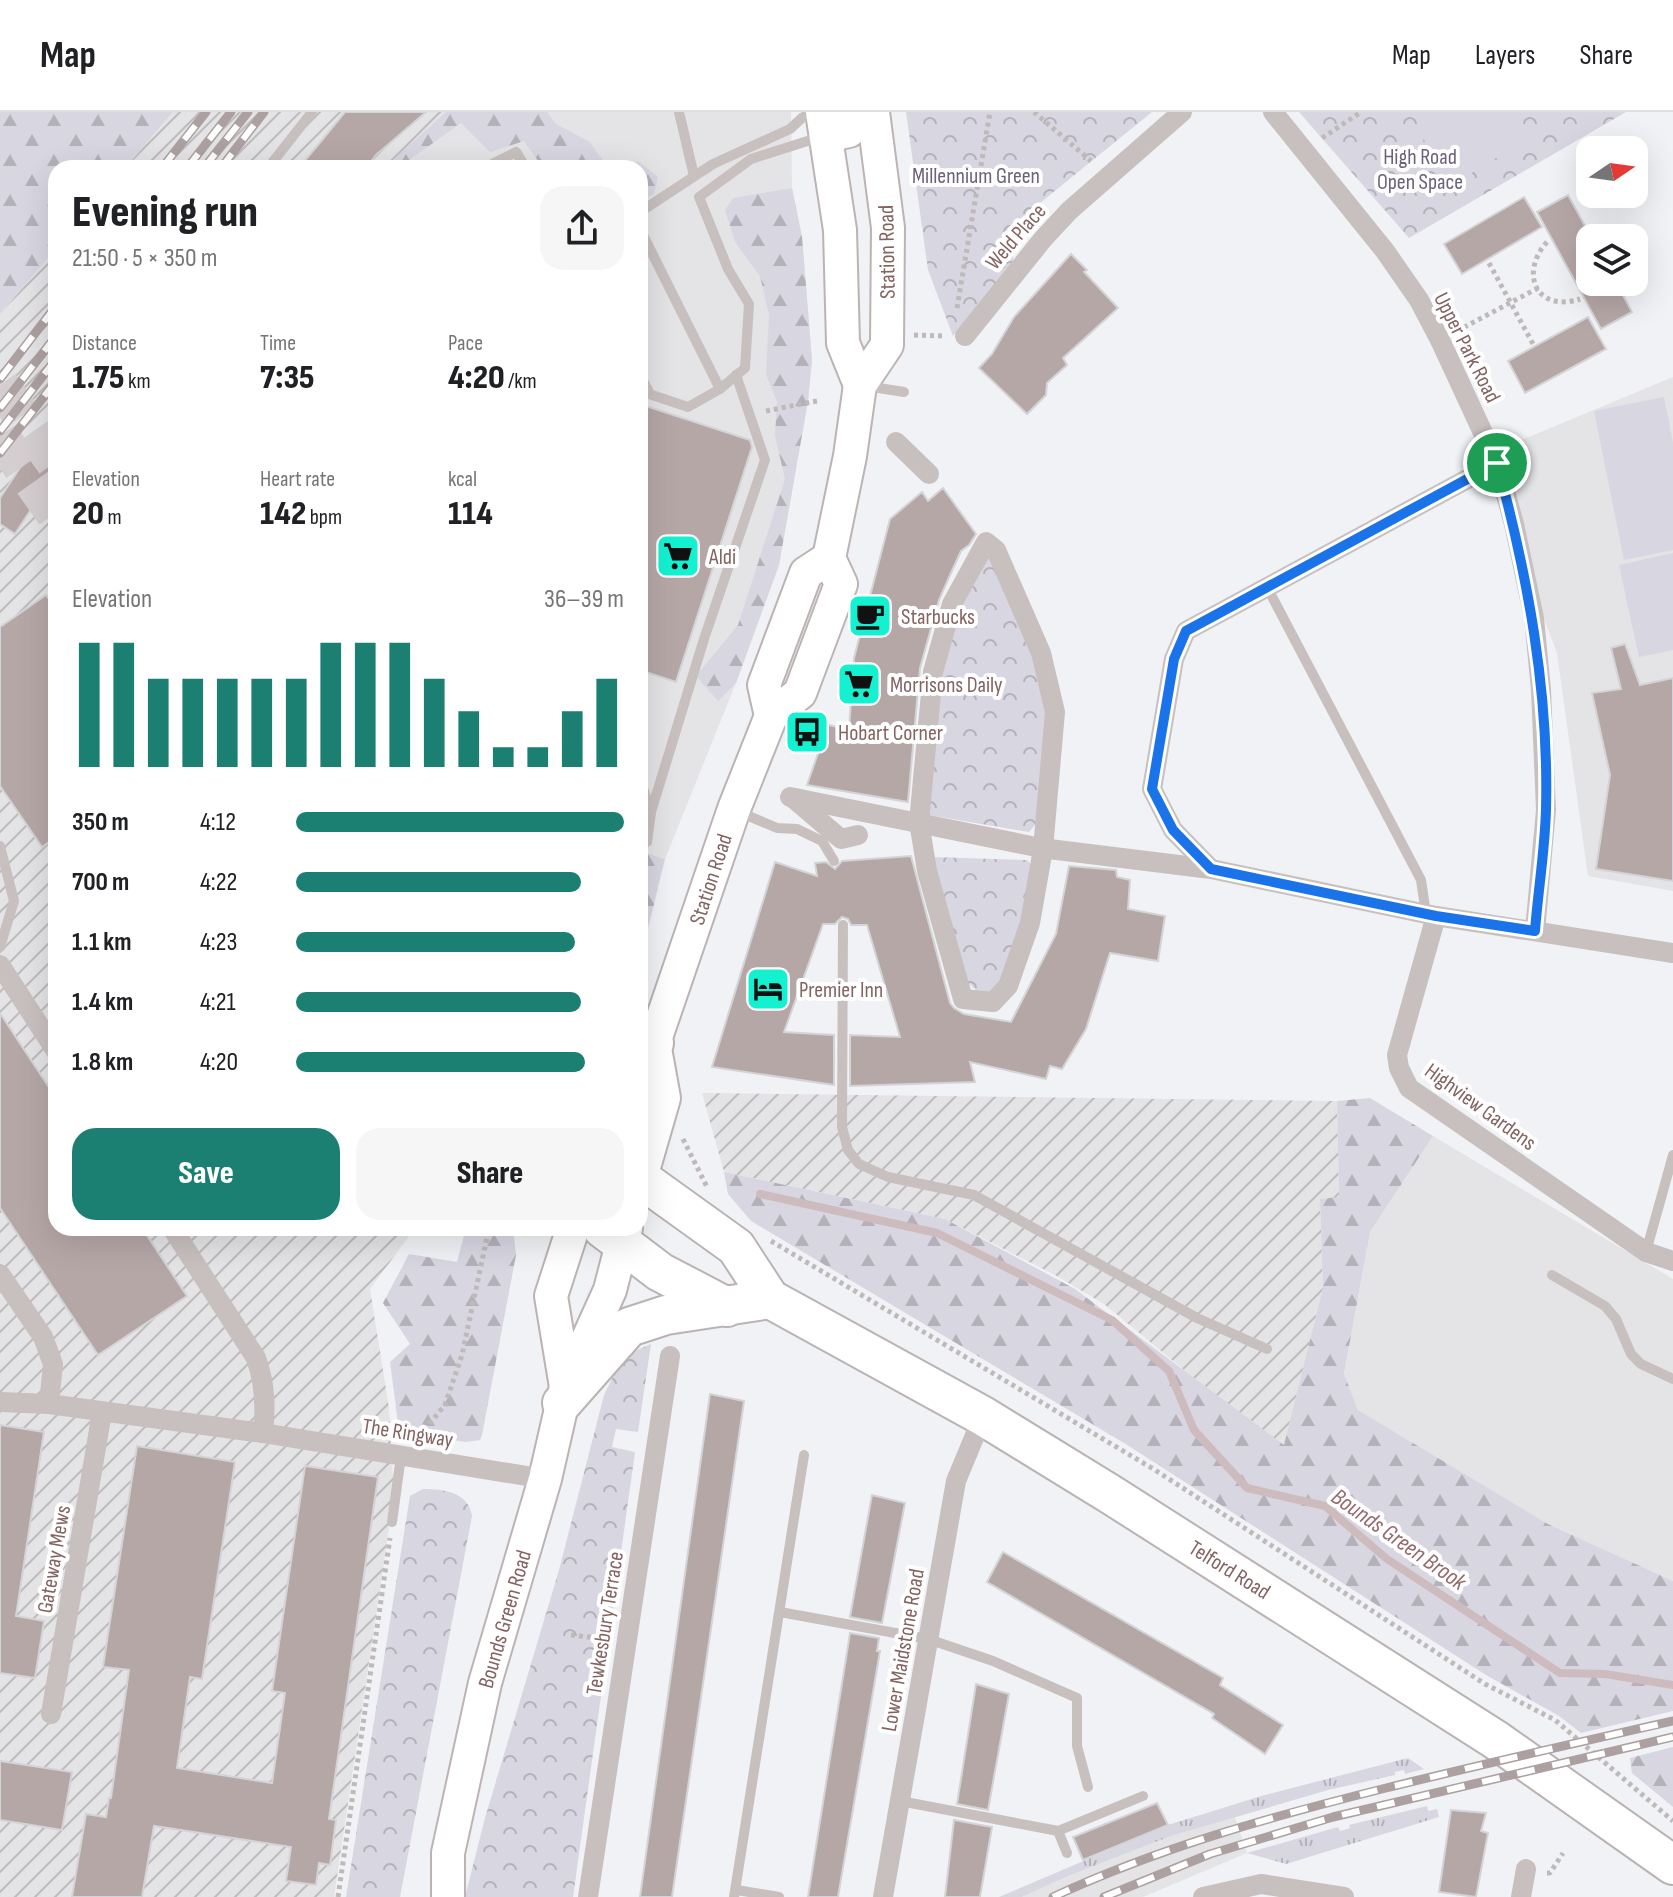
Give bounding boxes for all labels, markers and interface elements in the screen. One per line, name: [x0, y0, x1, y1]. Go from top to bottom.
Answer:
text: Map: [40, 33, 96, 78]
text: Map: [1392, 39, 1431, 72]
text: Layers: [1475, 39, 1535, 72]
text: Share: [1579, 39, 1633, 72]
north arrow: [1576, 136, 1648, 208]
map controls: [1576, 136, 1648, 296]
park label: High Road Open Space: [1377, 144, 1463, 196]
park label: Millennium Green: [912, 163, 1040, 190]
text: Evening run: [72, 186, 258, 239]
button: share: [540, 186, 624, 270]
street label: Weld Place: [980, 198, 1052, 276]
street label: Station Road: [873, 205, 902, 299]
button: layers: [1576, 224, 1648, 296]
text: 21:50 · 5 × 350 m: [72, 243, 217, 274]
street label: Upper Park Road: [1427, 288, 1506, 407]
text: Distance: [72, 330, 137, 357]
text: Time: [260, 330, 296, 357]
text: Pace: [448, 330, 483, 357]
text: 1.75: [72, 357, 125, 398]
text: 7:35: [260, 357, 315, 398]
text: 4:20: [448, 357, 505, 398]
text: km: [125, 368, 151, 395]
text: /km: [505, 368, 537, 395]
pin: [1463, 429, 1531, 497]
icon: arrive: [1475, 441, 1519, 485]
text: Elevation: [72, 466, 140, 493]
text: Heart rate: [260, 466, 335, 493]
text: kcal: [448, 466, 477, 493]
text: 20: [72, 493, 104, 534]
text: 142: [260, 493, 306, 534]
text: 114: [448, 493, 493, 534]
text: m: [104, 504, 122, 531]
text: bpm: [306, 504, 342, 531]
supermarket icon: Aldi: [654, 532, 702, 580]
place label: Aldi: [708, 544, 736, 571]
text: Elevation: [72, 584, 152, 615]
text: 36–39 m: [544, 584, 624, 615]
cafe icon: Starbucks: [846, 592, 894, 640]
place label: Starbucks: [901, 604, 975, 631]
supermarket icon: Morrisons Daily: [835, 660, 883, 708]
place label: Morrisons Daily: [890, 672, 1003, 699]
bus stop icon: Hobart Corner: [783, 708, 831, 756]
place label: Hobart Corner: [838, 720, 943, 747]
text: 350 m: [72, 807, 129, 838]
text: 4:12: [200, 807, 236, 838]
street label: Station Road: [684, 831, 739, 928]
text: 700 m: [72, 867, 129, 898]
text: 4:22: [200, 867, 237, 898]
text: 1.1 km: [72, 927, 131, 958]
text: 4:23: [200, 927, 237, 958]
hotel icon: Premier Inn: [744, 965, 792, 1013]
place label: Premier Inn: [799, 977, 883, 1004]
text: 1.4 km: [72, 987, 133, 1018]
text: 4:21: [200, 987, 236, 1018]
text: 1.8 km: [72, 1047, 133, 1078]
text: 4:20: [200, 1047, 238, 1078]
street label: Highview Gardens: [1419, 1058, 1541, 1157]
button: Save: [72, 1128, 340, 1220]
button: Share: [356, 1128, 624, 1220]
street label: The Ringway: [360, 1413, 456, 1454]
water label: Bounds Green Brook: [1326, 1482, 1473, 1597]
street label: Gateway Mews: [32, 1503, 77, 1615]
street label: Telford Road: [1184, 1535, 1275, 1606]
street label: Bounds Green Road: [473, 1547, 538, 1692]
street label: Tewkesbury Terrace: [581, 1550, 630, 1697]
street label: Lower Maidstone Road: [876, 1567, 931, 1734]

